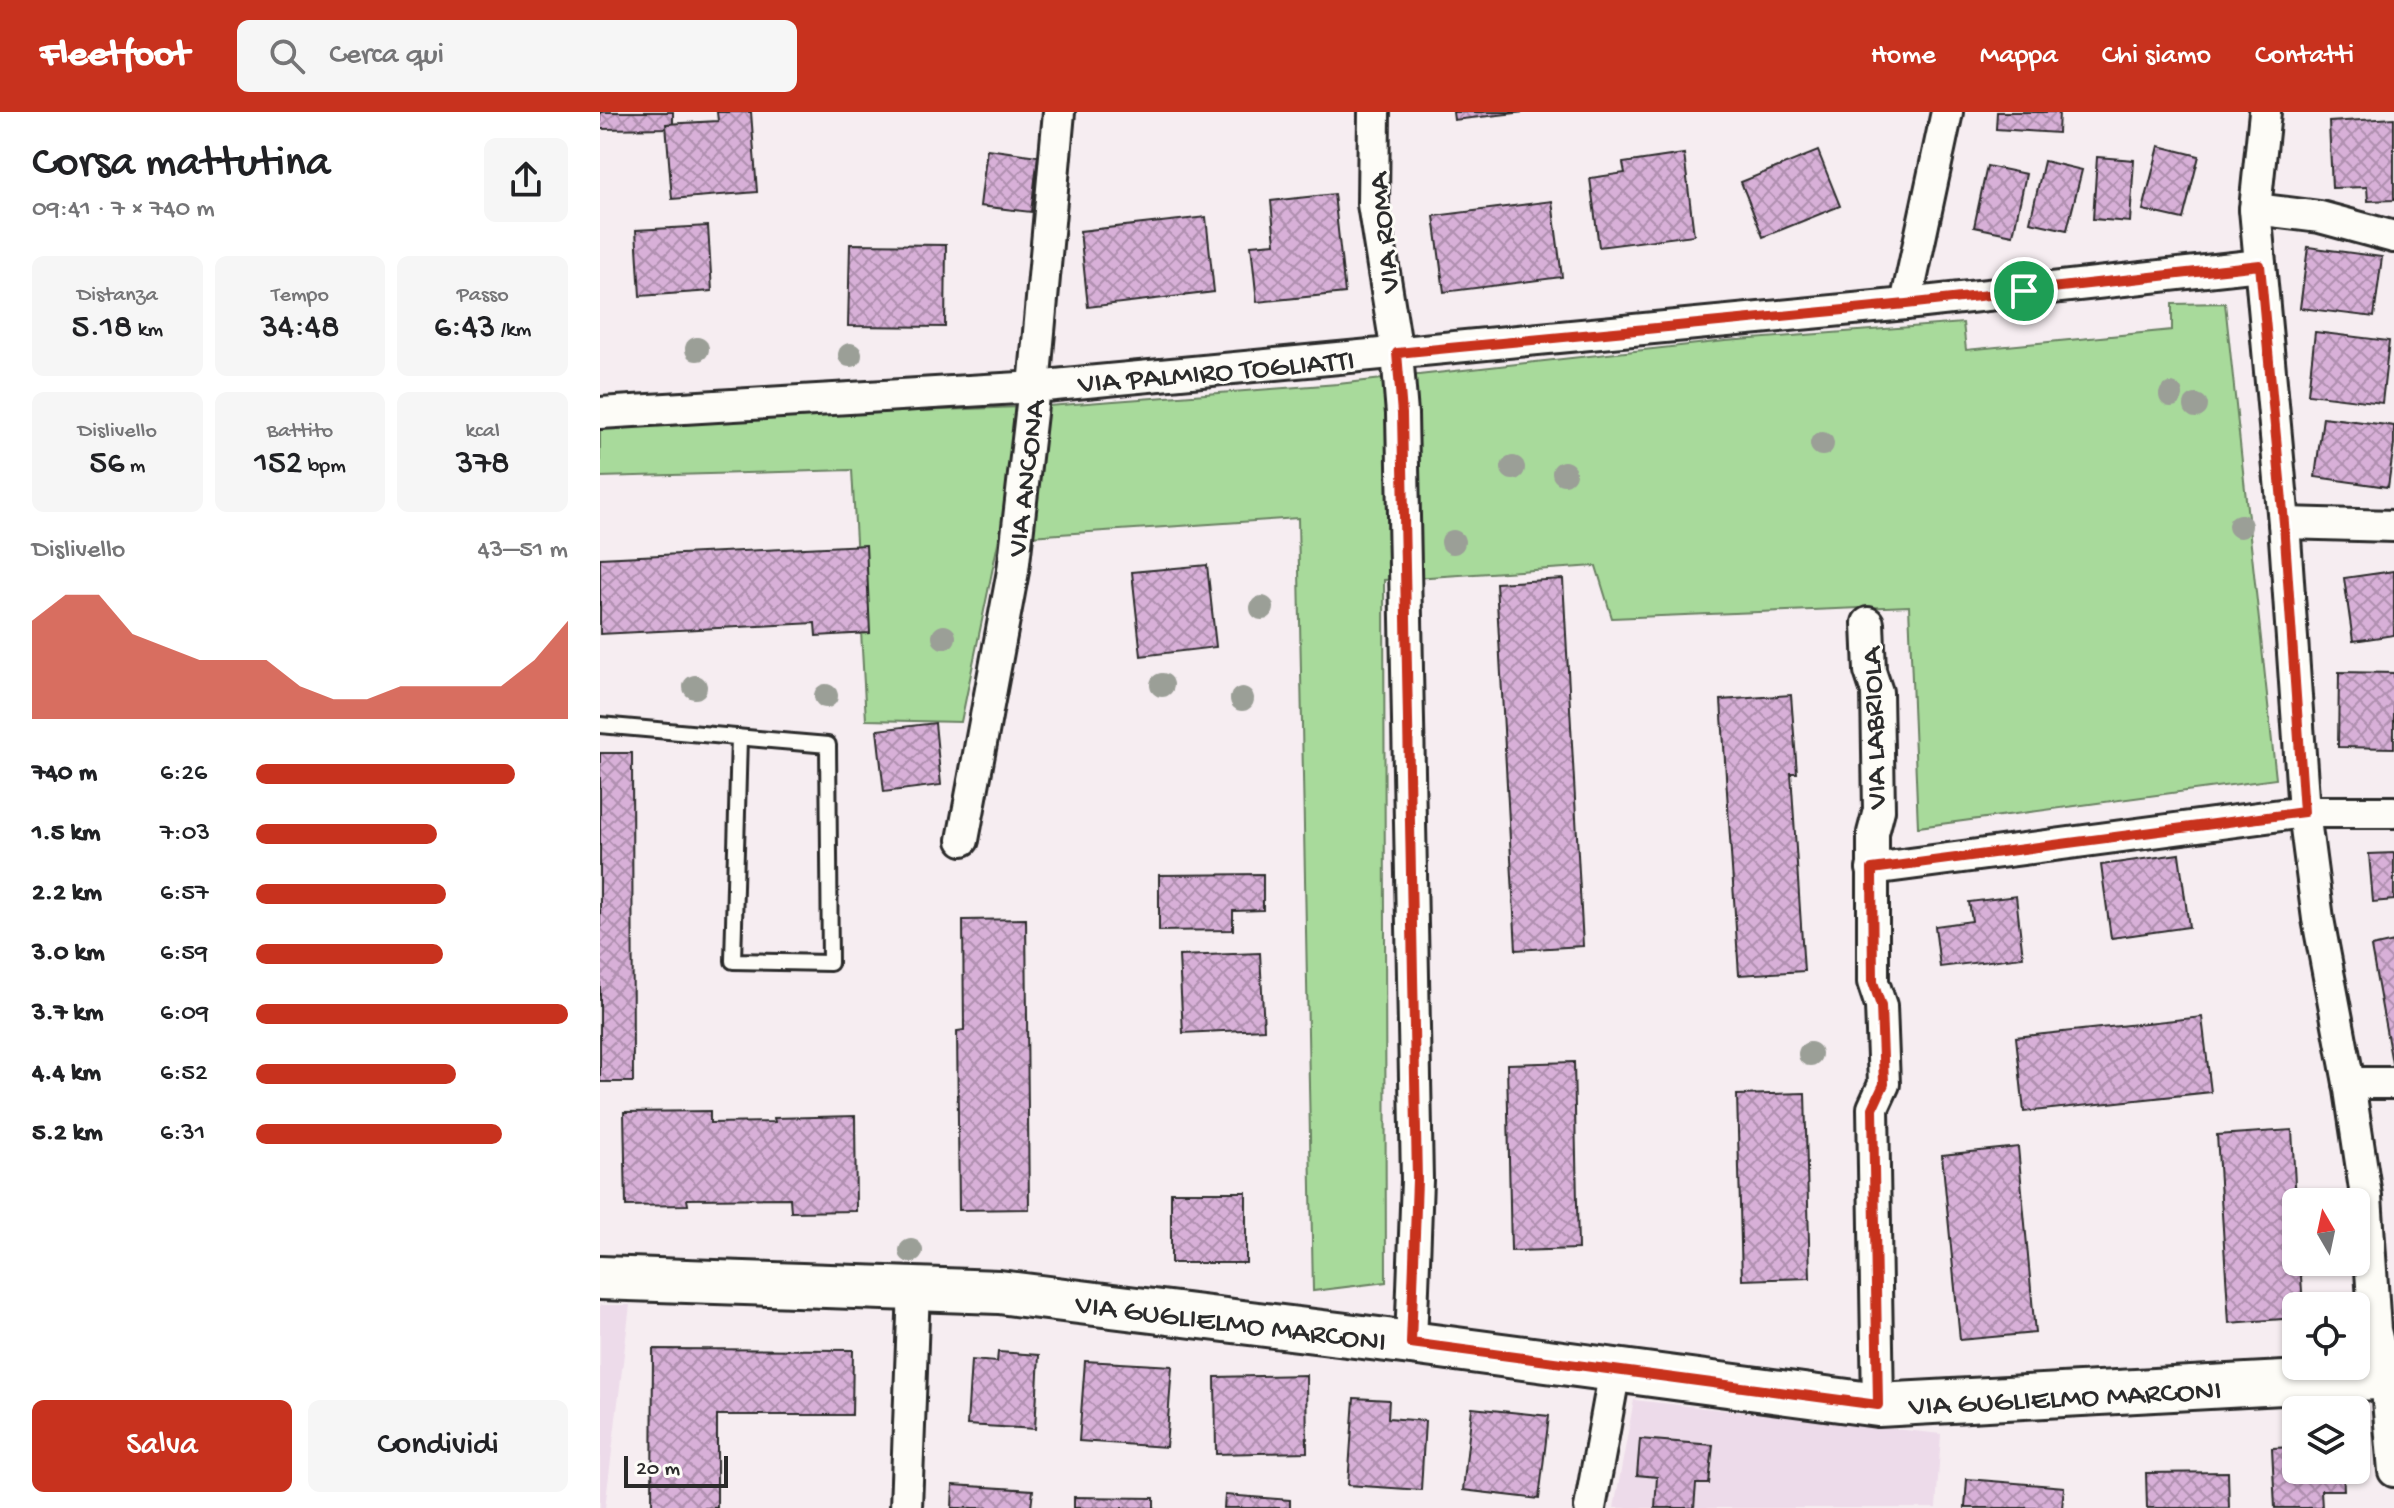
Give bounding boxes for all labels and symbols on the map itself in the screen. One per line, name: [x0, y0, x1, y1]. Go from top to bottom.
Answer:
street label: VIA ROMA: [1363, 169, 1410, 296]
pin: [1990, 257, 2058, 325]
street label: VIA PALMIRO TOGLIATTI: [1076, 345, 1356, 404]
street label: VIA ANCONA: [1001, 397, 1056, 560]
street label: VIA LABRIOLA: [1856, 645, 1897, 811]
north arrow: [2282, 1188, 2370, 1276]
street label: VIA GUGLIELMO MARCONI: [1072, 1289, 1388, 1362]
street label: VIA GUGLIELMO MARCONI: [1907, 1375, 2222, 1426]
scale bar: [624, 1452, 728, 1488]

